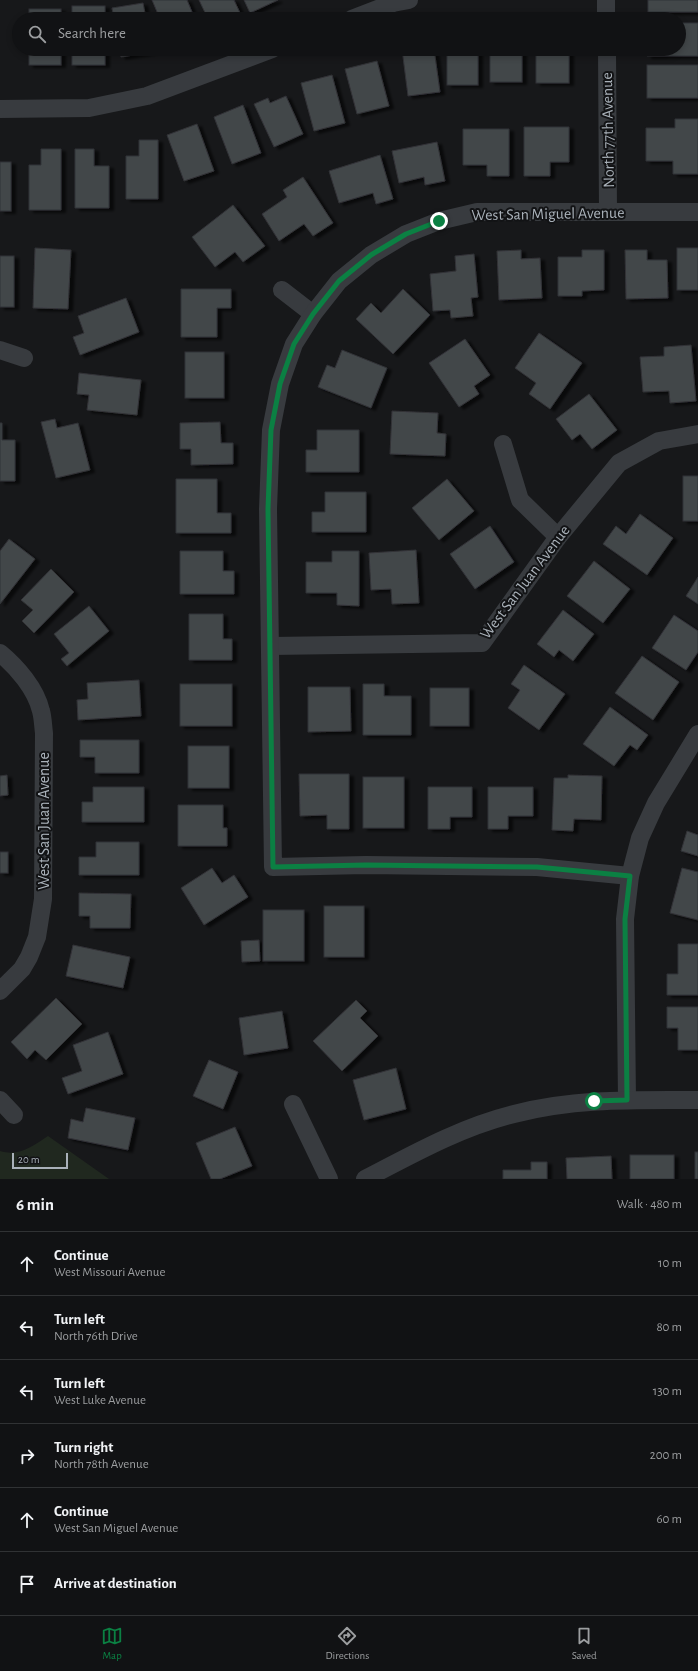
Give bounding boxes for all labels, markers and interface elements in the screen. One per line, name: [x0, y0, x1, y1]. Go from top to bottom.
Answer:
search box: [12, 12, 686, 56]
icon: search: [26, 23, 48, 45]
text: Search here: [58, 26, 126, 41]
street label: North 77th Avenue: [599, 72, 617, 188]
street label: West San Miguel Avenue: [471, 205, 625, 223]
route end: [430, 212, 448, 230]
street label: West San Juan Avenue: [477, 522, 573, 642]
street label: West San Juan Avenue: [36, 752, 52, 890]
route start: [585, 1092, 603, 1110]
scale bar: [12, 1151, 68, 1170]
text: 20 m: [18, 1154, 39, 1165]
text: 6 min: [16, 1196, 54, 1213]
text: Walk · 480 m: [617, 1198, 682, 1211]
text: Continue: [54, 1248, 109, 1263]
icon: ahead: [16, 1253, 38, 1275]
text: 10 m: [658, 1257, 682, 1270]
text: West Missouri Avenue: [54, 1266, 165, 1279]
text: Turn left: [54, 1312, 105, 1327]
icon: left: [16, 1317, 38, 1339]
text: 80 m: [656, 1321, 682, 1334]
text: North 76th Drive: [54, 1330, 138, 1343]
text: Turn left: [54, 1376, 105, 1391]
icon: left: [16, 1381, 38, 1403]
text: 130 m: [653, 1385, 682, 1398]
text: West Luke Avenue: [54, 1394, 146, 1407]
text: Turn right: [54, 1440, 113, 1455]
icon: right: [16, 1445, 38, 1467]
text: 200 m: [650, 1449, 682, 1462]
text: North 78th Avenue: [54, 1458, 149, 1471]
text: Continue: [54, 1504, 109, 1519]
icon: ahead: [16, 1509, 38, 1531]
text: 60 m: [656, 1513, 682, 1526]
text: West San Miguel Avenue: [54, 1522, 178, 1535]
icon: arrive: [16, 1573, 38, 1595]
text: Arrive at destination: [54, 1576, 177, 1591]
tab: Map: [101, 1625, 123, 1662]
tab: Directions: [325, 1625, 369, 1662]
tab: Saved: [572, 1625, 597, 1662]

